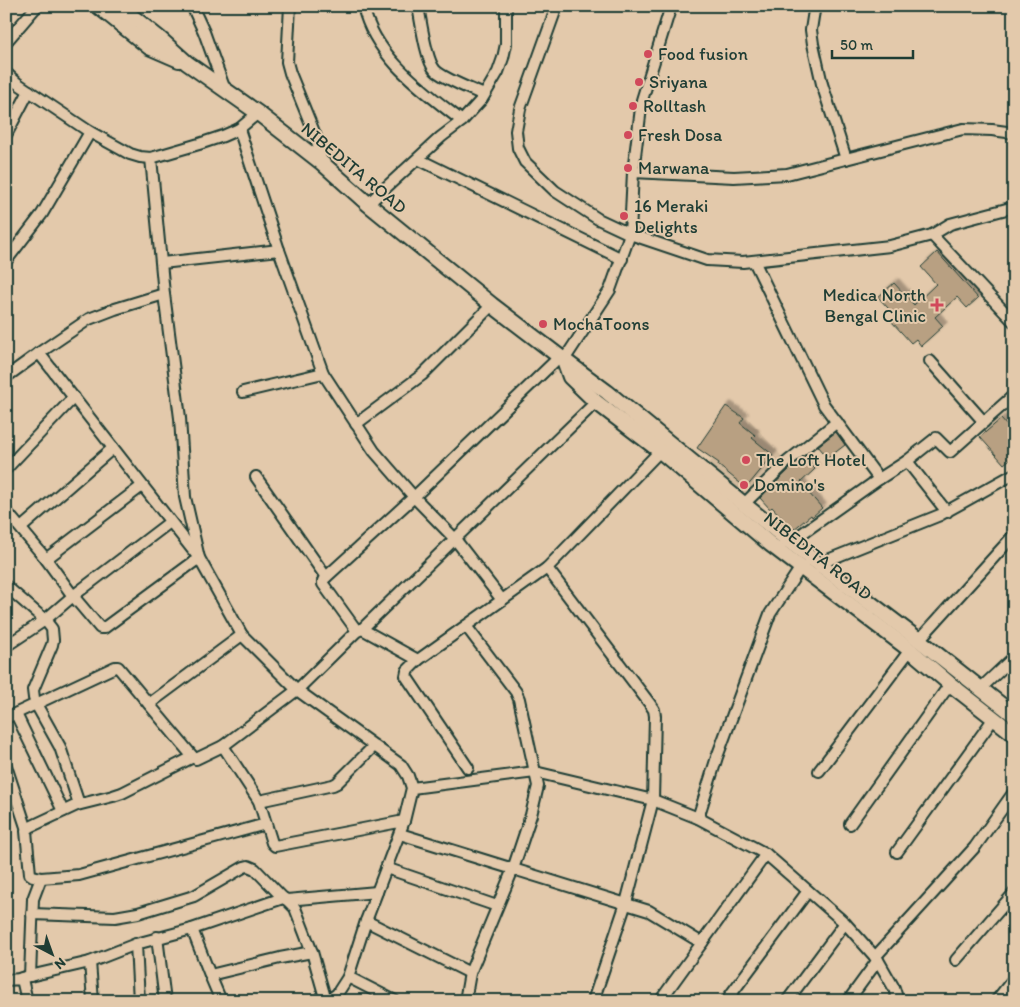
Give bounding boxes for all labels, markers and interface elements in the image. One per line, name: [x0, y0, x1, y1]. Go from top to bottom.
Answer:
scale bar: [832, 28, 914, 60]
text: 50 m: [840, 36, 873, 54]
place label: Food fusion: [658, 43, 748, 65]
marker: Food fusion: [642, 48, 654, 60]
place label: Sriyana: [649, 71, 708, 93]
marker: Sriyana: [633, 76, 645, 88]
place label: Rolltash: [643, 95, 706, 117]
marker: Rolltash: [627, 100, 639, 112]
street label: NIBEDITA ROAD: [297, 117, 411, 219]
place label: Fresh Dosa: [638, 124, 723, 146]
marker: Fresh Dosa: [622, 129, 634, 141]
place label: Marwana: [638, 157, 710, 179]
marker: Marwana: [622, 162, 634, 174]
place label: 16 Meraki Delights: [634, 195, 708, 238]
marker: 16 Meraki Delights: [618, 210, 630, 222]
place label: Medica North Bengal Clinic: [823, 284, 926, 327]
marker: Medica North Bengal Clinic: [930, 298, 944, 312]
place label: MochaToons: [553, 313, 650, 335]
marker: MochaToons: [537, 318, 549, 330]
place label: The Loft Hotel: [756, 449, 866, 471]
marker: The Loft Hotel: [740, 454, 752, 466]
place label: Domino's: [754, 474, 825, 496]
marker: Domino's: [738, 479, 750, 491]
street label: NIBEDITA ROAD: [760, 507, 877, 605]
north arrow: [28, 930, 78, 980]
text: N: [51, 954, 69, 973]

